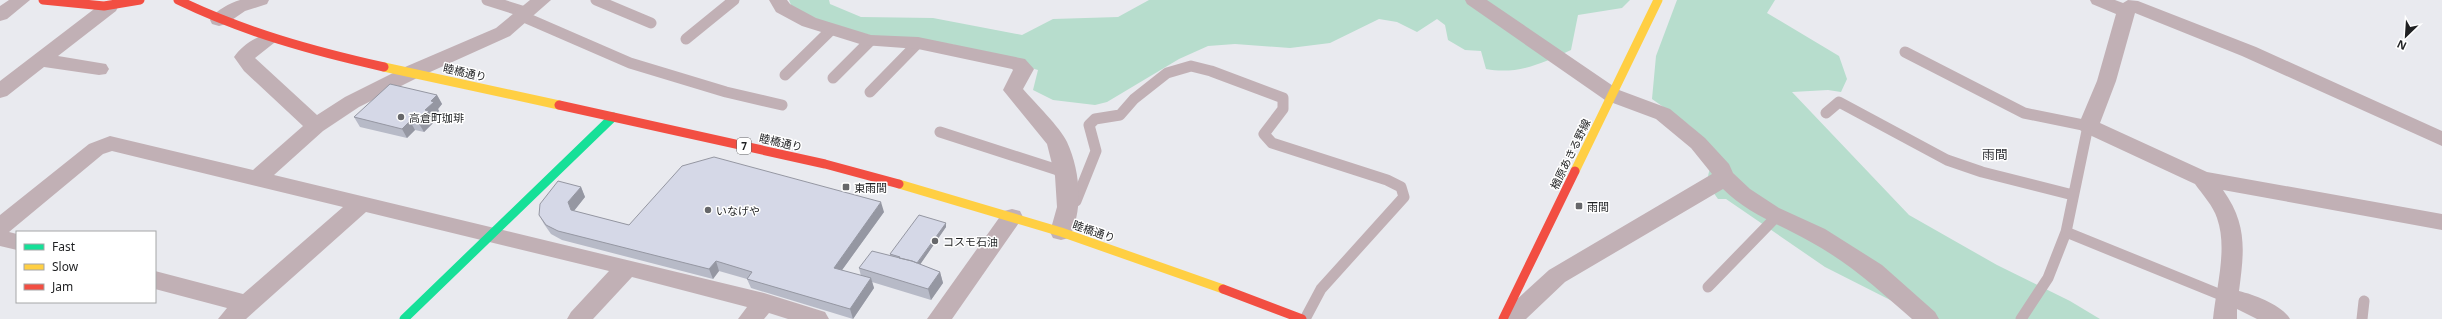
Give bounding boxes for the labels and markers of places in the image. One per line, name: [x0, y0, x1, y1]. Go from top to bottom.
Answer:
place label: 高倉町珈琲: [409, 110, 464, 125]
marker: 高倉町珈琲: [396, 112, 406, 122]
place label: 東雨間: [854, 180, 887, 195]
marker: 東雨間: [841, 182, 851, 192]
place label: 雨間: [1587, 199, 1609, 214]
marker: 雨間: [1574, 201, 1584, 211]
place label: いなげや: [716, 203, 760, 218]
marker: いなげや: [703, 205, 713, 215]
place label: コスモ石油: [943, 234, 998, 249]
marker: コスモ石油: [930, 236, 940, 246]

